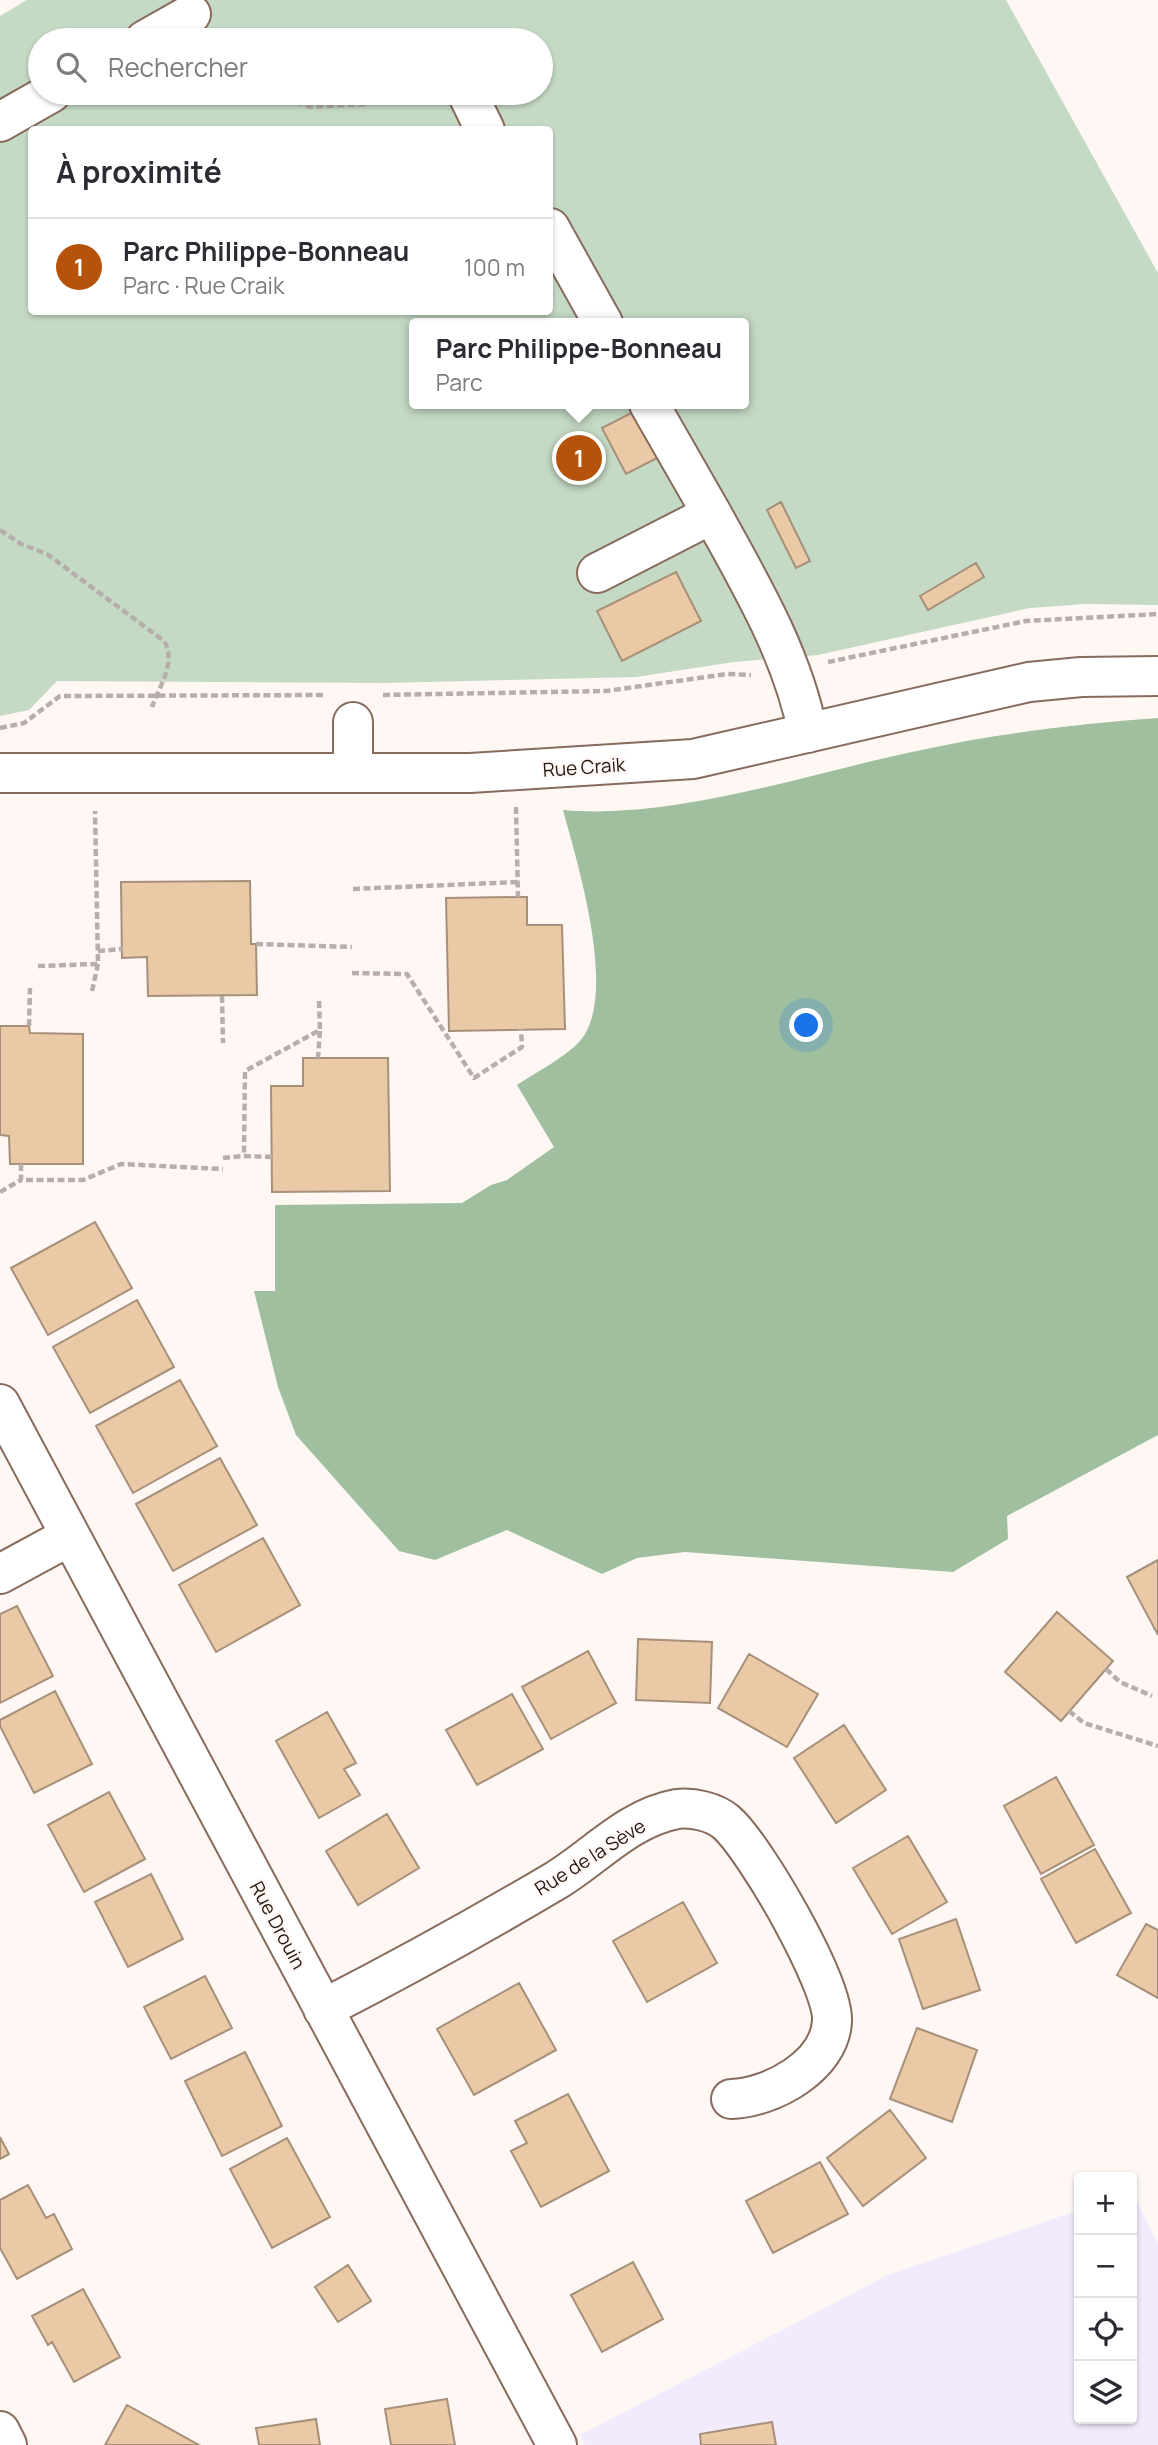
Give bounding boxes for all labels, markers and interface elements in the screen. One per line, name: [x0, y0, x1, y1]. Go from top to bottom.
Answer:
search box: [28, 28, 553, 105]
icon: search: [52, 48, 90, 86]
text: Rechercher: [108, 49, 248, 85]
text: À proximité: [56, 151, 222, 192]
text: Parc Philippe-Bonneau: [123, 233, 409, 269]
text: 1: [74, 251, 84, 283]
text: 100 m: [464, 251, 525, 283]
text: Parc · Rue Craik: [123, 269, 284, 301]
popup: [409, 318, 749, 409]
text: Parc Philippe-Bonneau: [436, 330, 722, 366]
text: Parc: [436, 366, 483, 398]
pin: 1: [556, 432, 602, 484]
street label: Rue Craik: [542, 751, 627, 783]
your location: [789, 1008, 823, 1042]
street label: Rue de la Sève: [530, 1813, 650, 1901]
street label: Rue Drouin: [244, 1877, 312, 1973]
map controls: [1074, 2172, 1137, 2424]
button: +: [1074, 2172, 1137, 2235]
button: −: [1074, 2235, 1137, 2298]
button: locate: [1074, 2298, 1137, 2361]
button: layers: [1074, 2361, 1137, 2424]

